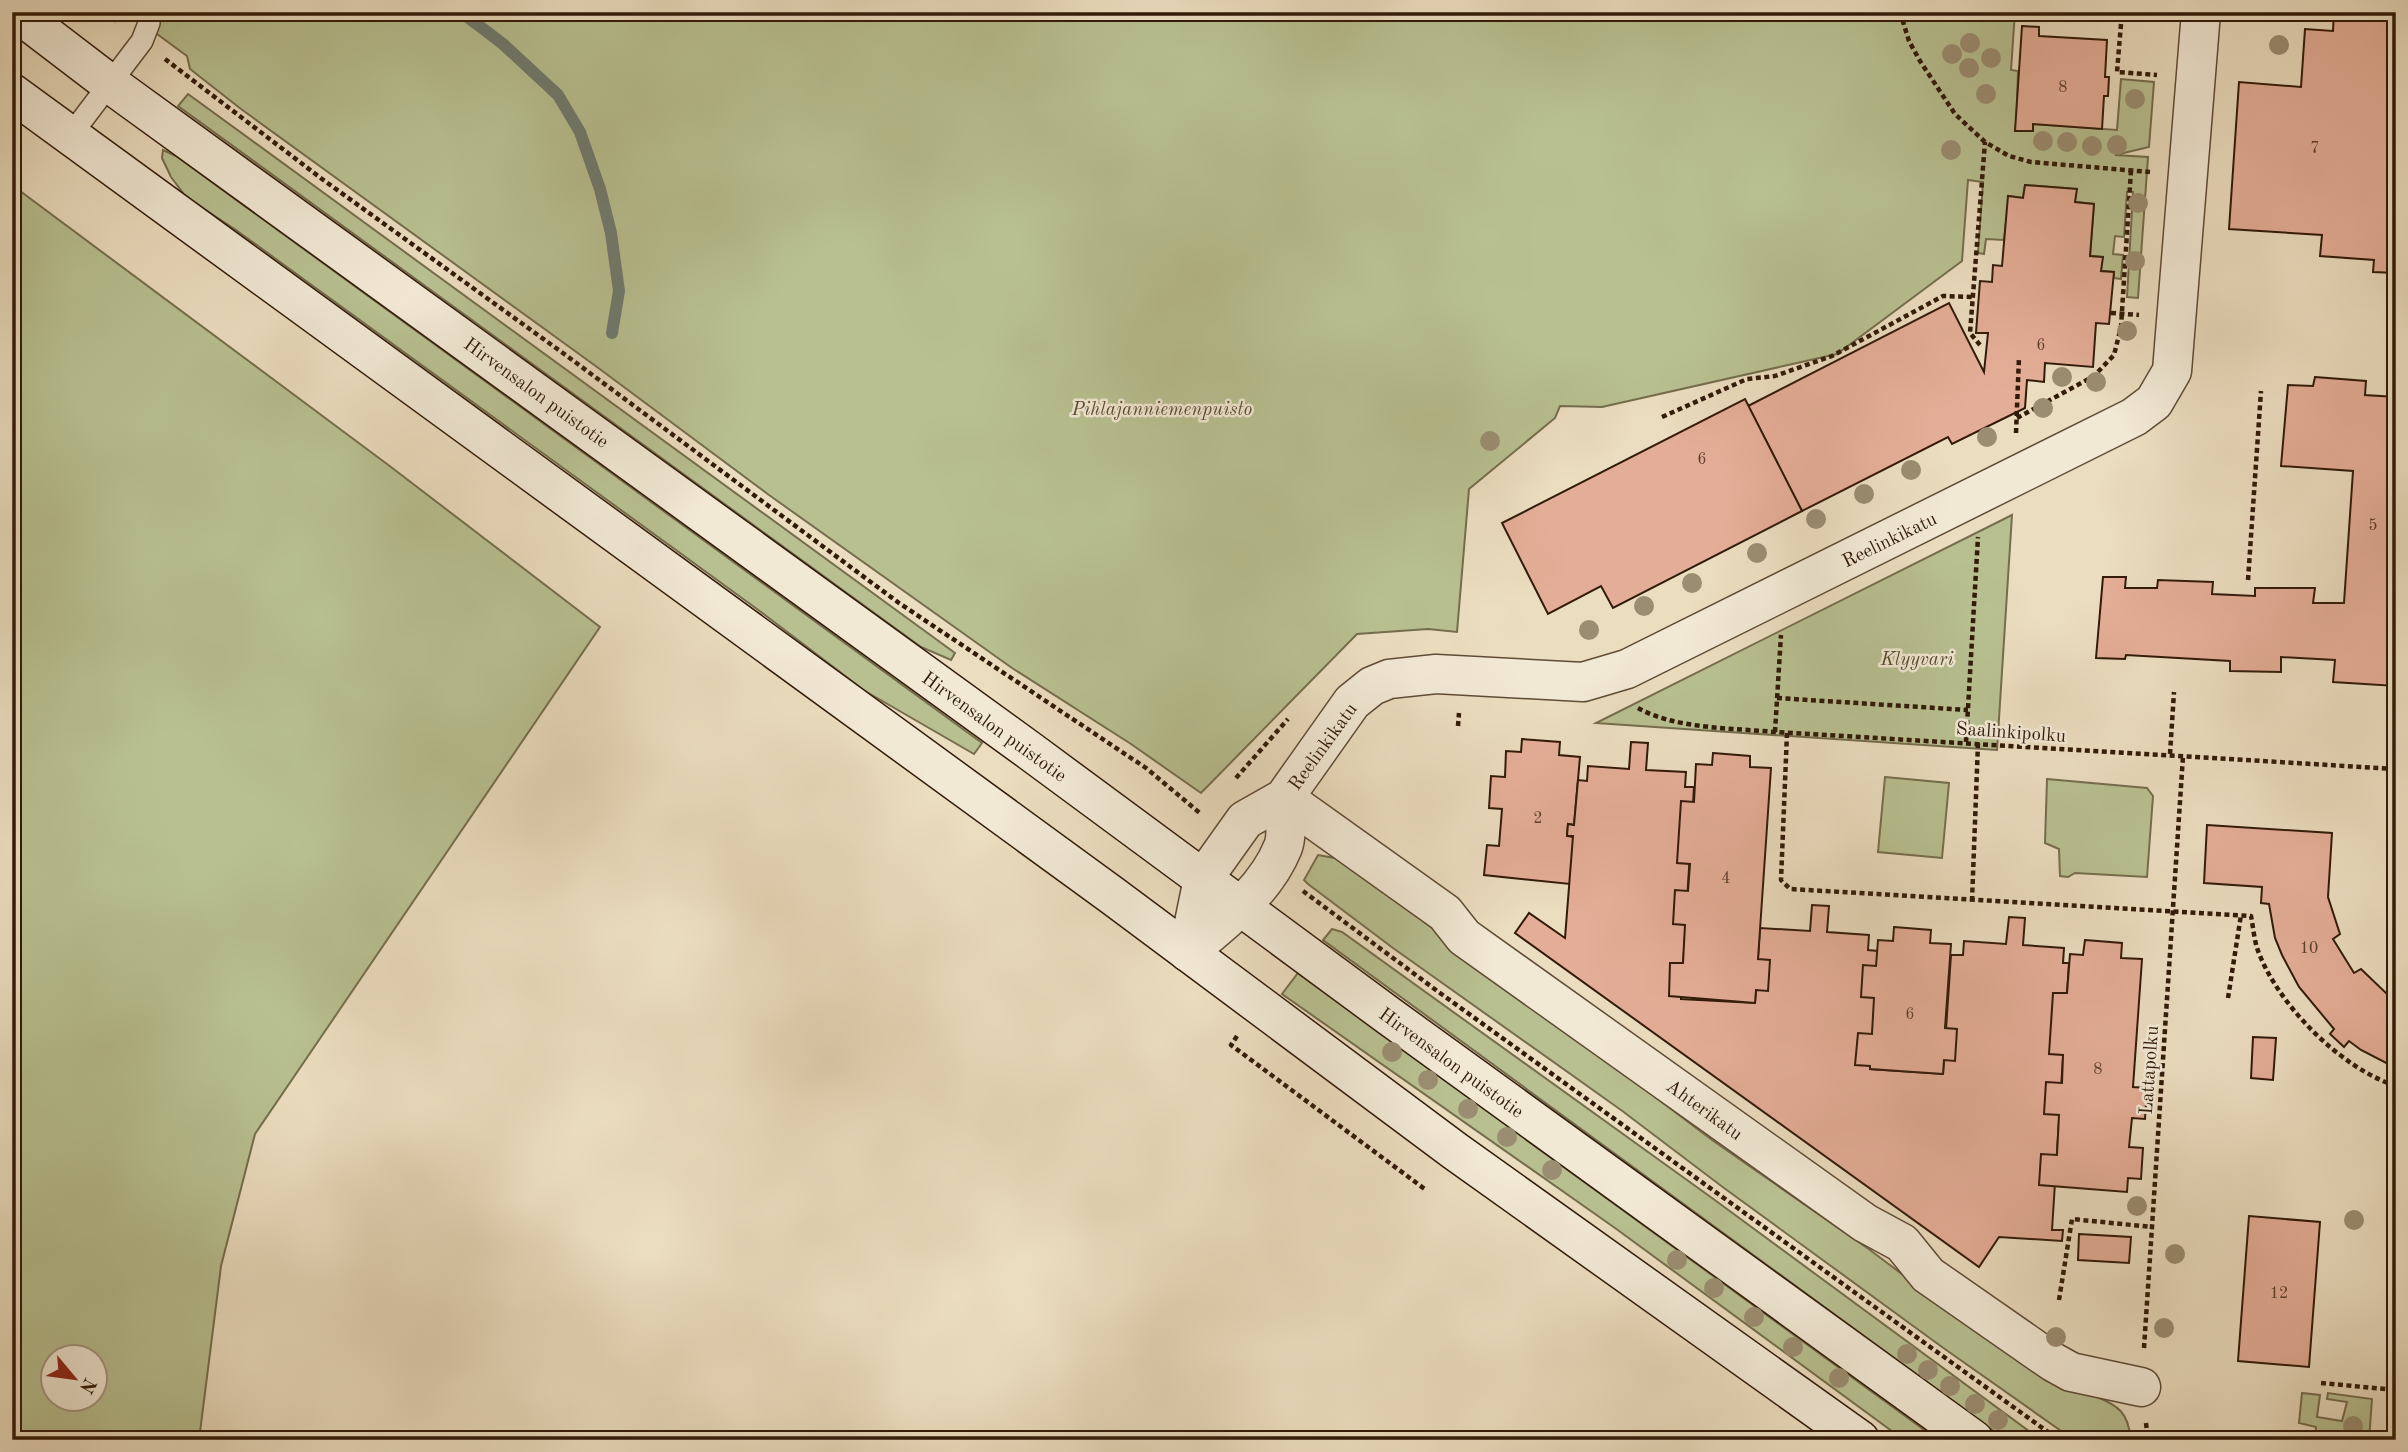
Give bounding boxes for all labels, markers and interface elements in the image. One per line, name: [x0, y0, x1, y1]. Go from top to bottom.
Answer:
house number: 8: [2058, 80, 2068, 96]
house number: 7: [2310, 141, 2320, 157]
street label: Hirvensalon puistotie: [460, 335, 611, 453]
house number: 6: [2036, 338, 2046, 354]
park label: Pihlajanniemenpuisto: [1071, 401, 1253, 420]
house number: 6: [1697, 452, 1707, 468]
street label: Reelinkikatu: [1840, 510, 1940, 572]
house number: 5: [2368, 518, 2378, 534]
park label: Klyyvari: [1880, 651, 1954, 670]
street label: Hirvensalon puistotie: [918, 669, 1069, 787]
street label: Reelinkikatu: [1286, 700, 1362, 795]
street label: Saalinkipolku: [1955, 720, 2067, 747]
house number: 2: [1533, 811, 1543, 827]
house number: 4: [1721, 871, 1731, 887]
house number: 10: [2300, 941, 2318, 957]
street label: Hirvensalon puistotie: [1375, 1005, 1526, 1123]
house number: 6: [1905, 1007, 1915, 1023]
street label: Lattapolku: [2138, 1025, 2163, 1115]
house number: 8: [2093, 1062, 2103, 1078]
street label: Ahterikatu: [1662, 1077, 1745, 1145]
house number: 12: [2270, 1286, 2288, 1302]
north arrow: [38, 1344, 108, 1414]
text: N: [75, 1374, 99, 1396]

